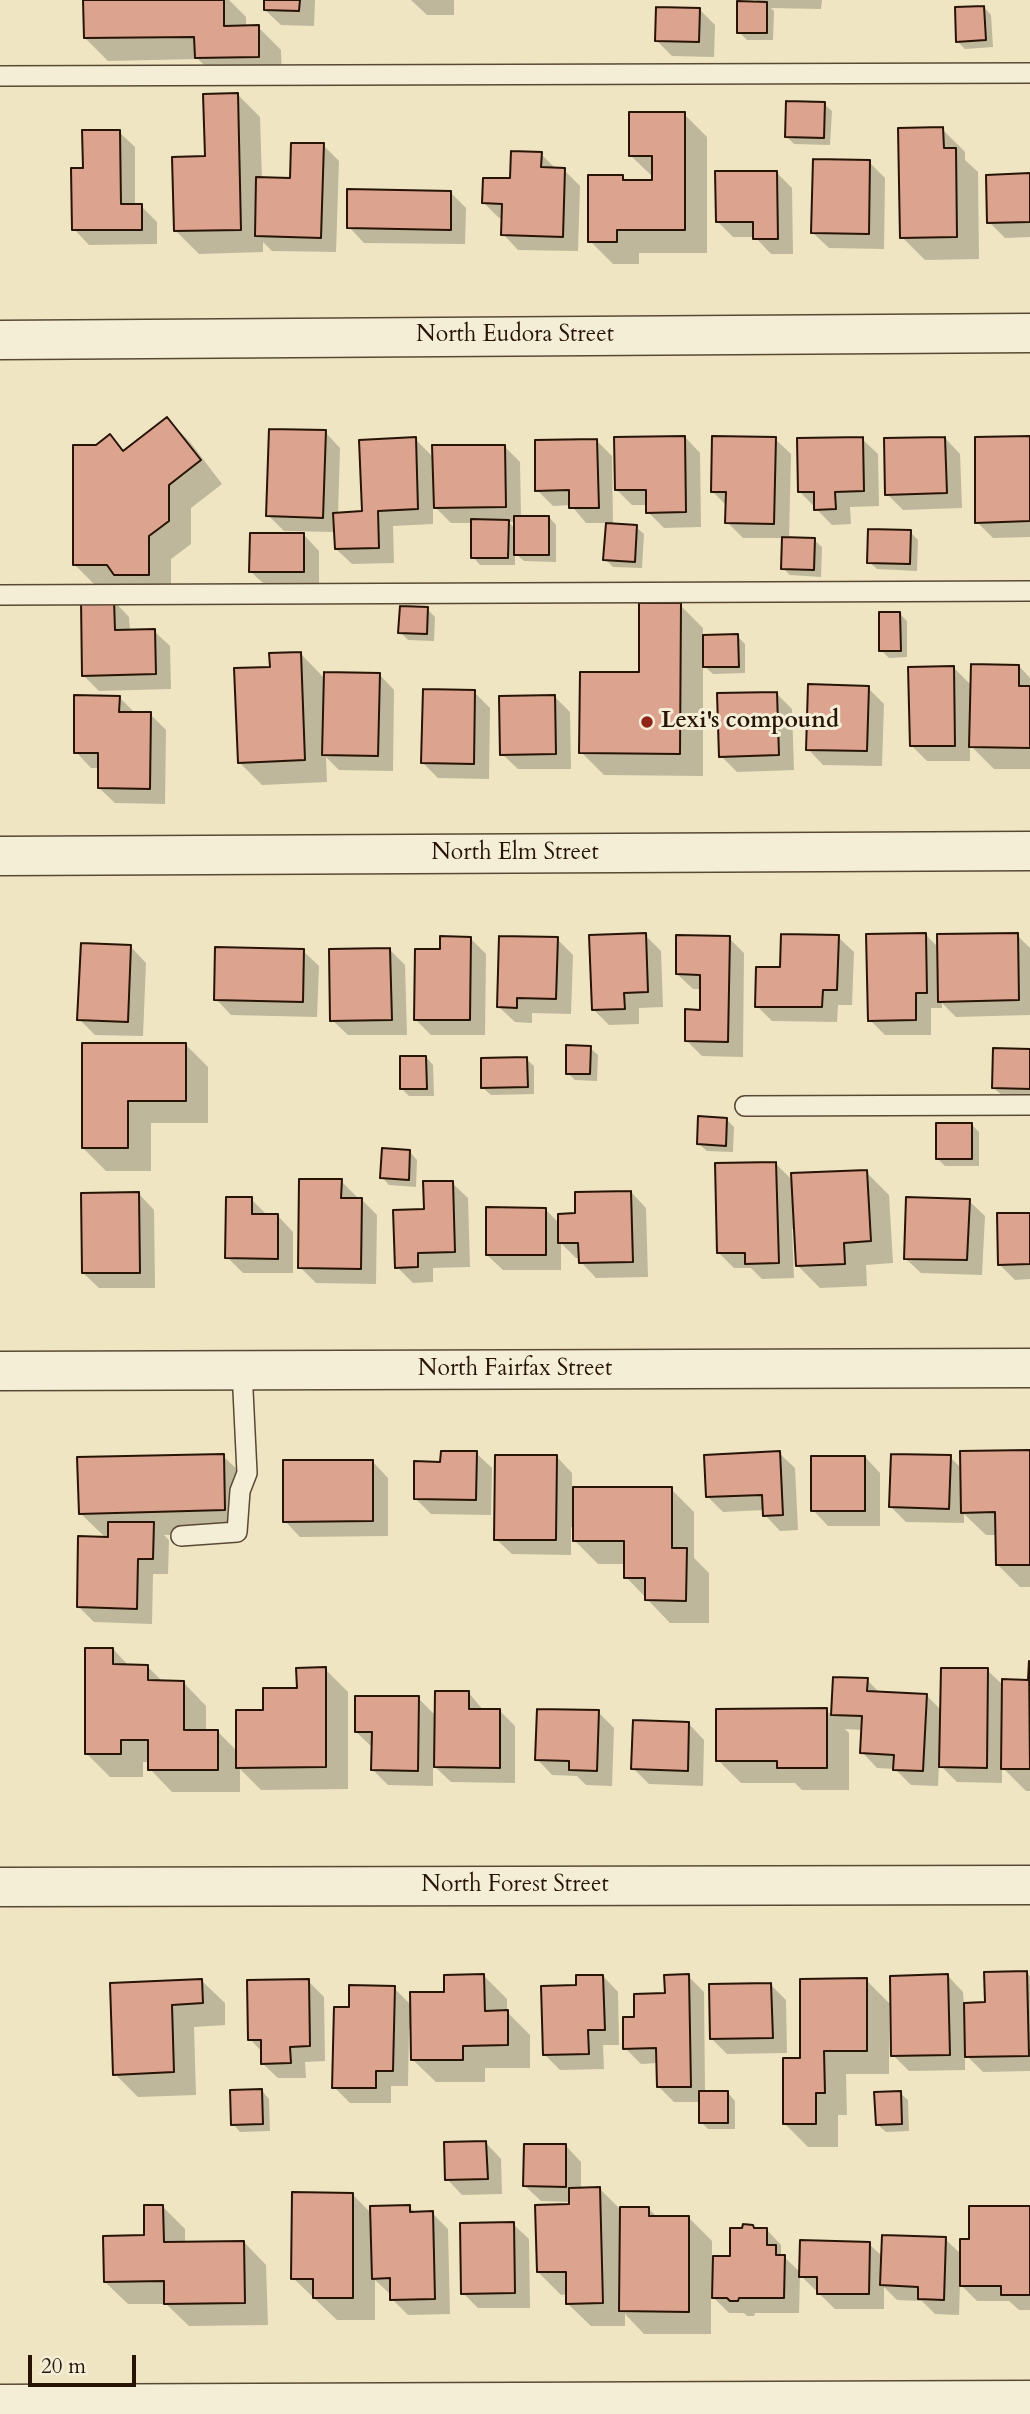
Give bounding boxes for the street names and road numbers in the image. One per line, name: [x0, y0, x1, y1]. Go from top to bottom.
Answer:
street label: North Eudora Street: [416, 322, 614, 350]
street label: North Elm Street: [431, 840, 599, 868]
street label: North Fairfax Street: [418, 1356, 612, 1384]
street label: North Forest Street: [421, 1872, 609, 1900]

